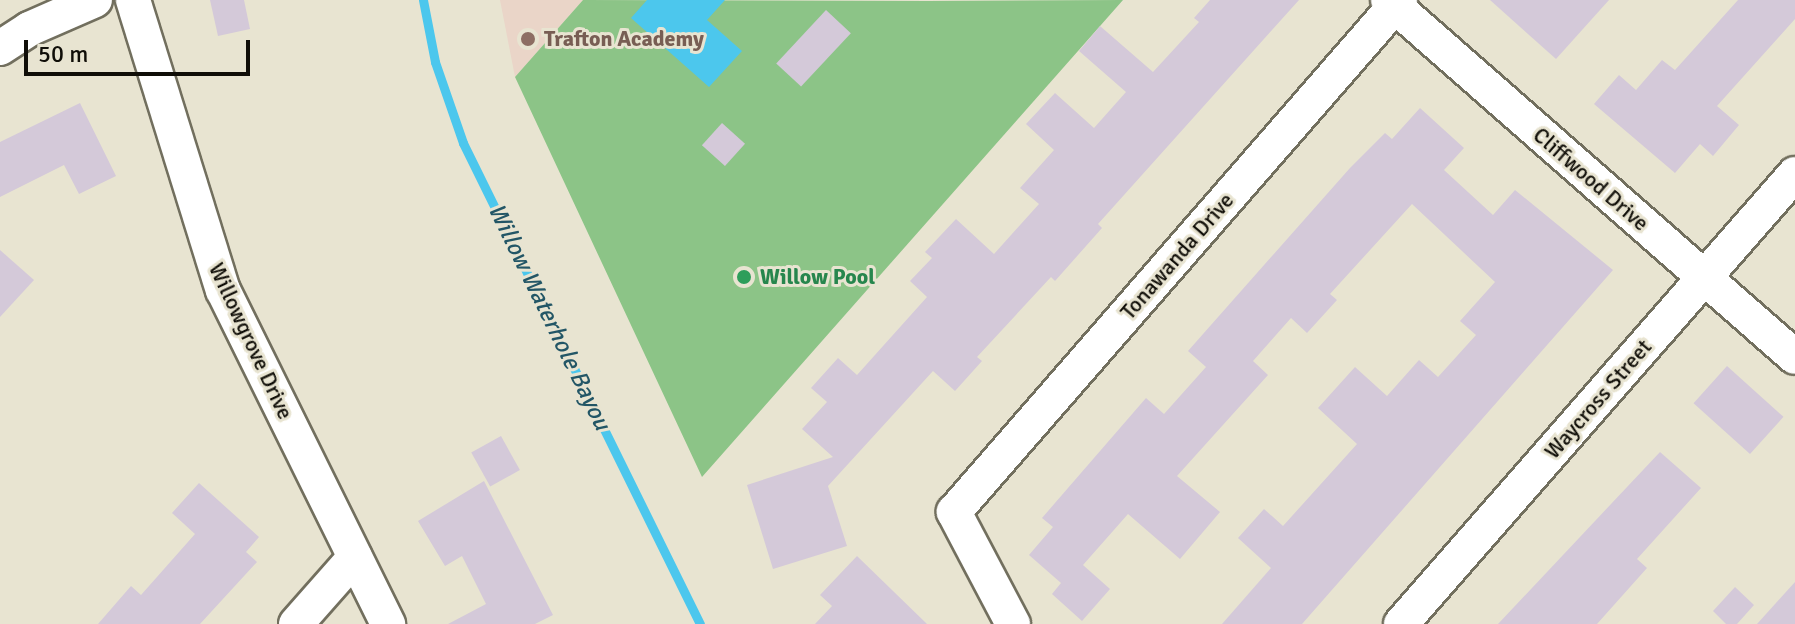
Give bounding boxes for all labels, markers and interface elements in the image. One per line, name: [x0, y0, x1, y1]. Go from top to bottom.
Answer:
scale bar: [28, 24, 254, 74]
place label: Trafton Academy: [544, 26, 704, 52]
marker: Trafton Academy: [519, 30, 537, 48]
text: 50 m: [38, 39, 88, 69]
street label: Cliffwood Drive: [1528, 122, 1654, 236]
street label: Tonawanda Drive: [1115, 187, 1239, 325]
water label: Willow Waterhole Bayou: [482, 199, 616, 435]
street label: Willowgrove Drive: [203, 259, 299, 423]
place label: Willow Pool: [760, 264, 875, 290]
marker: Willow Pool: [735, 268, 753, 286]
street label: Waycross Street: [1539, 334, 1657, 464]

